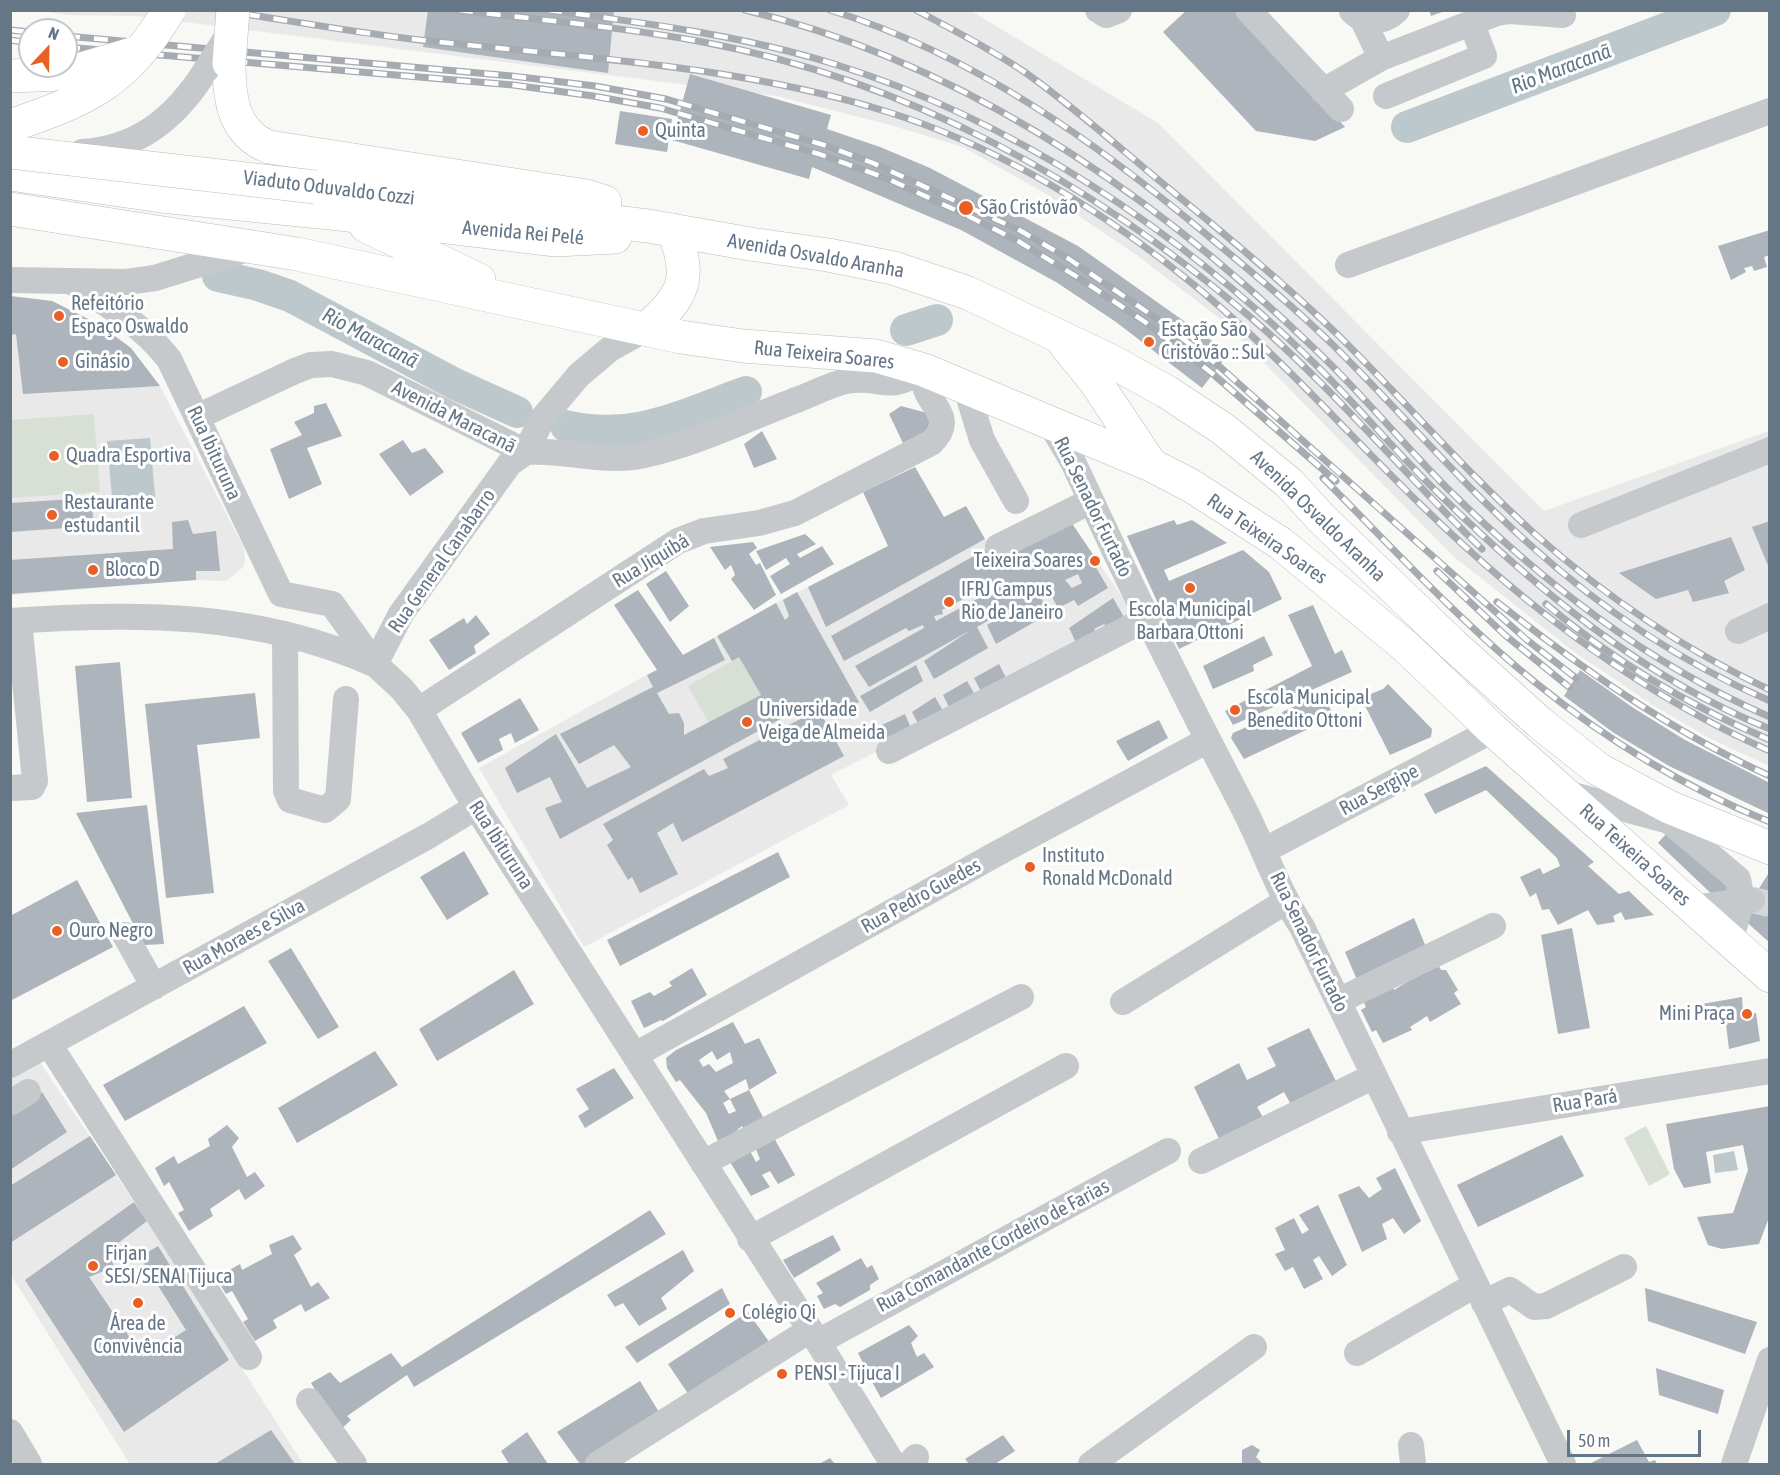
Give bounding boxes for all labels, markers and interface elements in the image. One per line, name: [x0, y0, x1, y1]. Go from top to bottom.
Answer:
north arrow: [18, 18, 78, 78]
text: N: [46, 23, 62, 43]
water label: Rio Maracanã: [1508, 38, 1614, 100]
place label: Quinta: [655, 119, 706, 143]
marker: Quinta: [636, 124, 650, 138]
street label: Viaduto Oduvaldo Cozzi: [242, 166, 416, 210]
place label: São Cristóvão: [980, 196, 1078, 220]
marker: São Cristóvão: [957, 199, 975, 217]
street label: Avenida Rei Pelé: [461, 216, 585, 250]
street label: Avenida Osvaldo Aranha: [726, 229, 906, 283]
place label: Refeitório Espaço Oswaldo: [71, 292, 189, 339]
water label: Rio Maracanã: [318, 302, 422, 374]
marker: Refeitório Espaço Oswaldo: [52, 309, 66, 323]
place label: Estação São Cristóvão :: Sul: [1161, 318, 1265, 365]
marker: Estação São Cristóvão :: Sul: [1142, 335, 1156, 349]
street label: Rua Teixeira Soares: [753, 336, 895, 374]
place label: Ginásio: [75, 350, 130, 374]
marker: Ginásio: [56, 355, 70, 369]
street label: Avenida Maracanã: [388, 375, 520, 459]
street label: Rua Ibituruna: [182, 402, 246, 504]
street label: Rua Senador Furtado: [1049, 433, 1137, 581]
place label: Quadra Esportiva: [66, 444, 192, 468]
street label: Avenida Osvaldo Aranha: [1245, 445, 1391, 587]
marker: Quadra Esportiva: [47, 449, 61, 463]
street label: Rua General Canabarro: [383, 484, 501, 638]
street label: Rua Teixeira Soares: [1202, 489, 1332, 589]
place label: Restaurante estudantil: [64, 491, 154, 538]
marker: Restaurante estudantil: [45, 508, 59, 522]
street label: Rua Jiquibá: [608, 529, 694, 593]
place label: Teixeira Soares: [974, 549, 1083, 573]
marker: Teixeira Soares: [1088, 554, 1102, 568]
place label: Bloco D: [105, 558, 160, 582]
marker: Bloco D: [86, 563, 100, 577]
place label: IFRJ Campus Rio de Janeiro: [961, 578, 1063, 625]
marker: Escola Municipal Barbara Ottoni: [1183, 581, 1197, 595]
marker: IFRJ Campus Rio de Janeiro: [942, 595, 956, 609]
place label: Escola Municipal Barbara Ottoni: [1128, 598, 1252, 645]
place label: Escola Municipal Benedito Ottoni: [1247, 686, 1370, 733]
place label: Universidade Veiga de Almeida: [759, 698, 885, 745]
marker: Escola Municipal Benedito Ottoni: [1228, 703, 1242, 717]
marker: Universidade Veiga de Almeida: [740, 715, 754, 729]
street label: Rua Sergipe: [1335, 759, 1423, 821]
street label: Rua Ibituruna: [463, 796, 539, 894]
street label: Rua Teixeira Soares: [1575, 799, 1695, 911]
place label: Instituto Ronald McDonald: [1042, 844, 1173, 891]
street label: Rua Pedro Guedes: [857, 853, 985, 939]
marker: Instituto Ronald McDonald: [1023, 860, 1037, 874]
street label: Rua Senador Furtado: [1265, 868, 1353, 1016]
street label: Rua Moraes e Silva: [179, 894, 309, 980]
place label: Ouro Negro: [69, 919, 153, 943]
marker: Ouro Negro: [50, 924, 64, 938]
place label: Mini Praça: [1659, 1002, 1735, 1026]
marker: Mini Praça: [1740, 1007, 1754, 1021]
street label: Rua Pará: [1551, 1084, 1619, 1118]
street label: Rua Comandante Cordeiro de Farias: [873, 1174, 1113, 1318]
place label: Firjan SESI/SENAI Tijuca: [105, 1242, 232, 1289]
marker: Firjan SESI/SENAI Tijuca: [86, 1259, 100, 1273]
marker: Área de Convivência: [131, 1296, 145, 1310]
place label: Colégio Qi: [742, 1301, 816, 1325]
marker: Colégio Qi: [723, 1306, 737, 1320]
place label: Área de Convivência: [93, 1312, 183, 1359]
place label: PENSI - Tijuca I: [794, 1362, 900, 1386]
marker: PENSI - Tijuca I: [775, 1367, 789, 1381]
scale bar: [1570, 1418, 1704, 1456]
text: 50 m: [1578, 1430, 1610, 1451]

